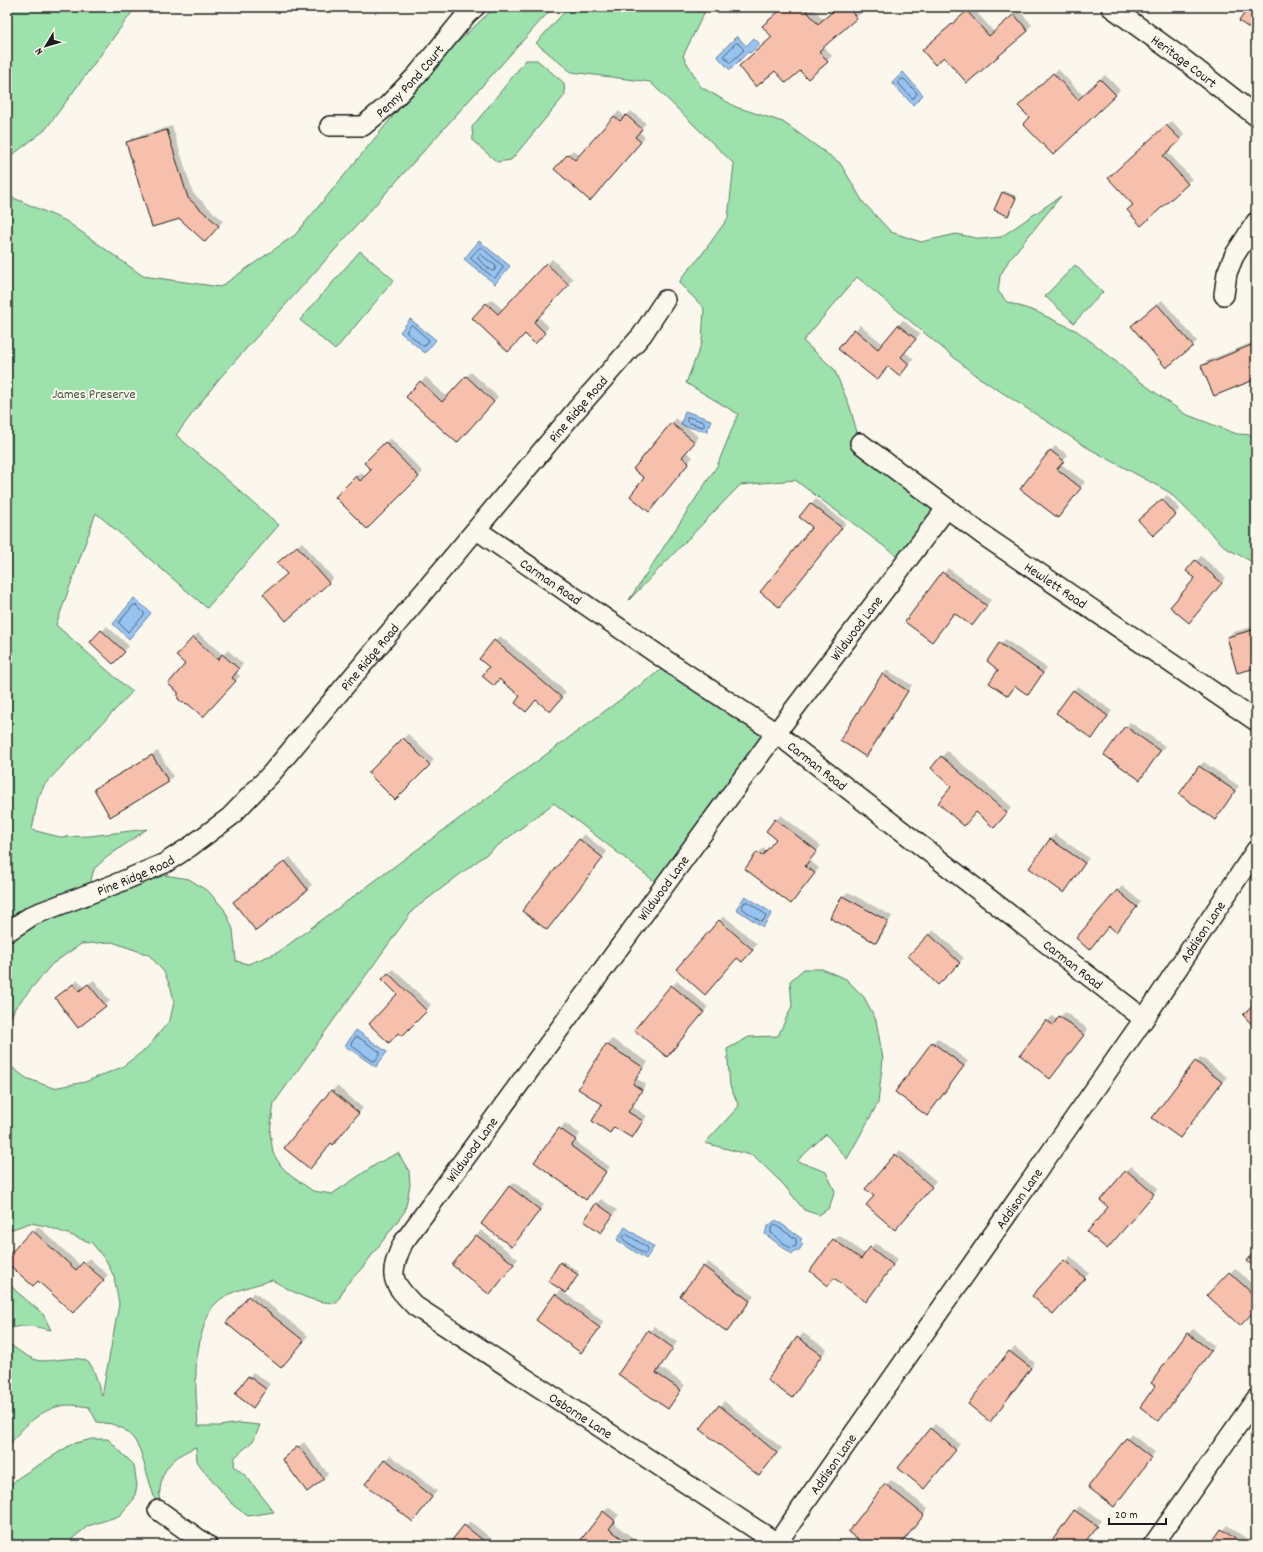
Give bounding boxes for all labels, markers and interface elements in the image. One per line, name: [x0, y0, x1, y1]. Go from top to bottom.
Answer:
north arrow: [26, 26, 66, 66]
street label: Heritage Court: [1146, 31, 1220, 94]
street label: Penny Pond Court: [372, 41, 450, 123]
text: N: [31, 43, 48, 58]
street label: Pine Ridge Road: [545, 372, 614, 448]
park label: James Preserve: [52, 385, 136, 405]
street label: Carman Road: [515, 554, 585, 611]
street label: Hewlett Road: [1020, 558, 1090, 615]
street label: Wildwood Lane: [826, 592, 889, 666]
street label: Pine Ridge Road: [337, 620, 405, 696]
street label: Carman Road: [782, 737, 850, 796]
street label: Pine Ridge Road: [94, 851, 179, 902]
street label: Wildwood Lane: [634, 852, 695, 926]
street label: Addison Lane: [1176, 898, 1232, 967]
street label: Carman Road: [1038, 936, 1106, 995]
street label: Wildwood Lane: [442, 1114, 504, 1187]
street label: Addison Lane: [992, 1165, 1048, 1234]
street label: Osborne Lane: [544, 1389, 616, 1445]
street label: Addison Lane: [806, 1430, 863, 1499]
scale bar: [1109, 1500, 1166, 1526]
text: 20 m: [1115, 1507, 1138, 1524]

